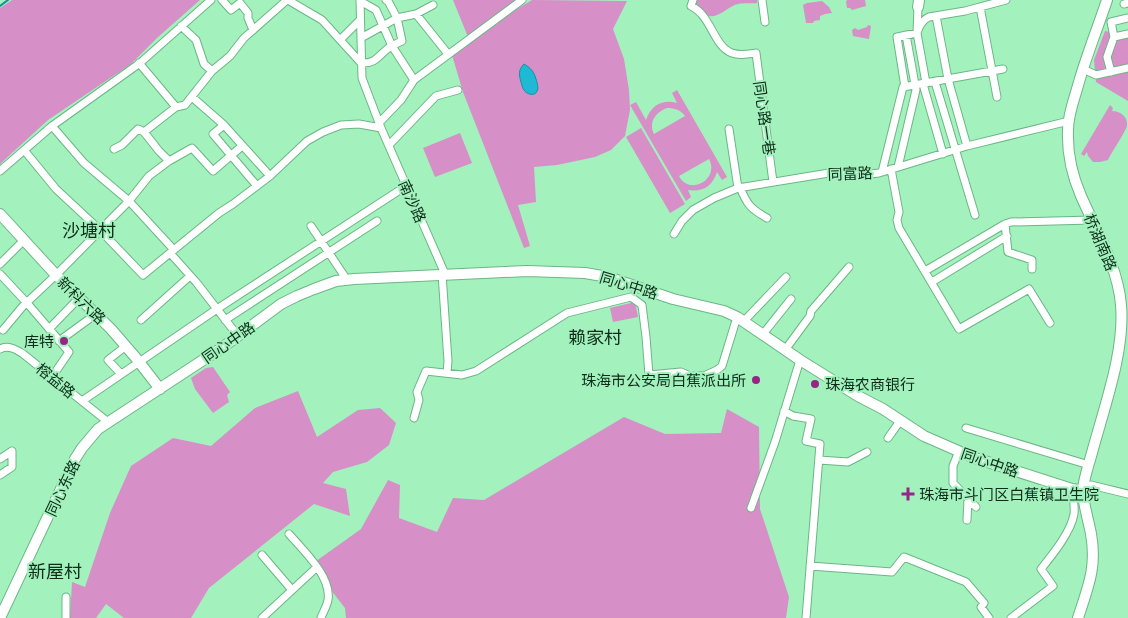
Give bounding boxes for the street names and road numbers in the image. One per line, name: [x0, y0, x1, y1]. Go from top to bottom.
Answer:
street label: 同心路一巷: [751, 80, 779, 156]
street label: 同富路: [827, 163, 873, 183]
street label: 南沙路: [396, 177, 430, 225]
street label: 桥湖南路: [1081, 211, 1121, 273]
street label: 同心中路: [598, 268, 660, 302]
street label: 新科六路: [54, 273, 110, 327]
street label: 同心中路: [198, 317, 258, 367]
street label: 榕益路: [33, 359, 79, 401]
street label: 同心中路: [959, 444, 1021, 480]
street label: 同心东路: [41, 457, 83, 519]

